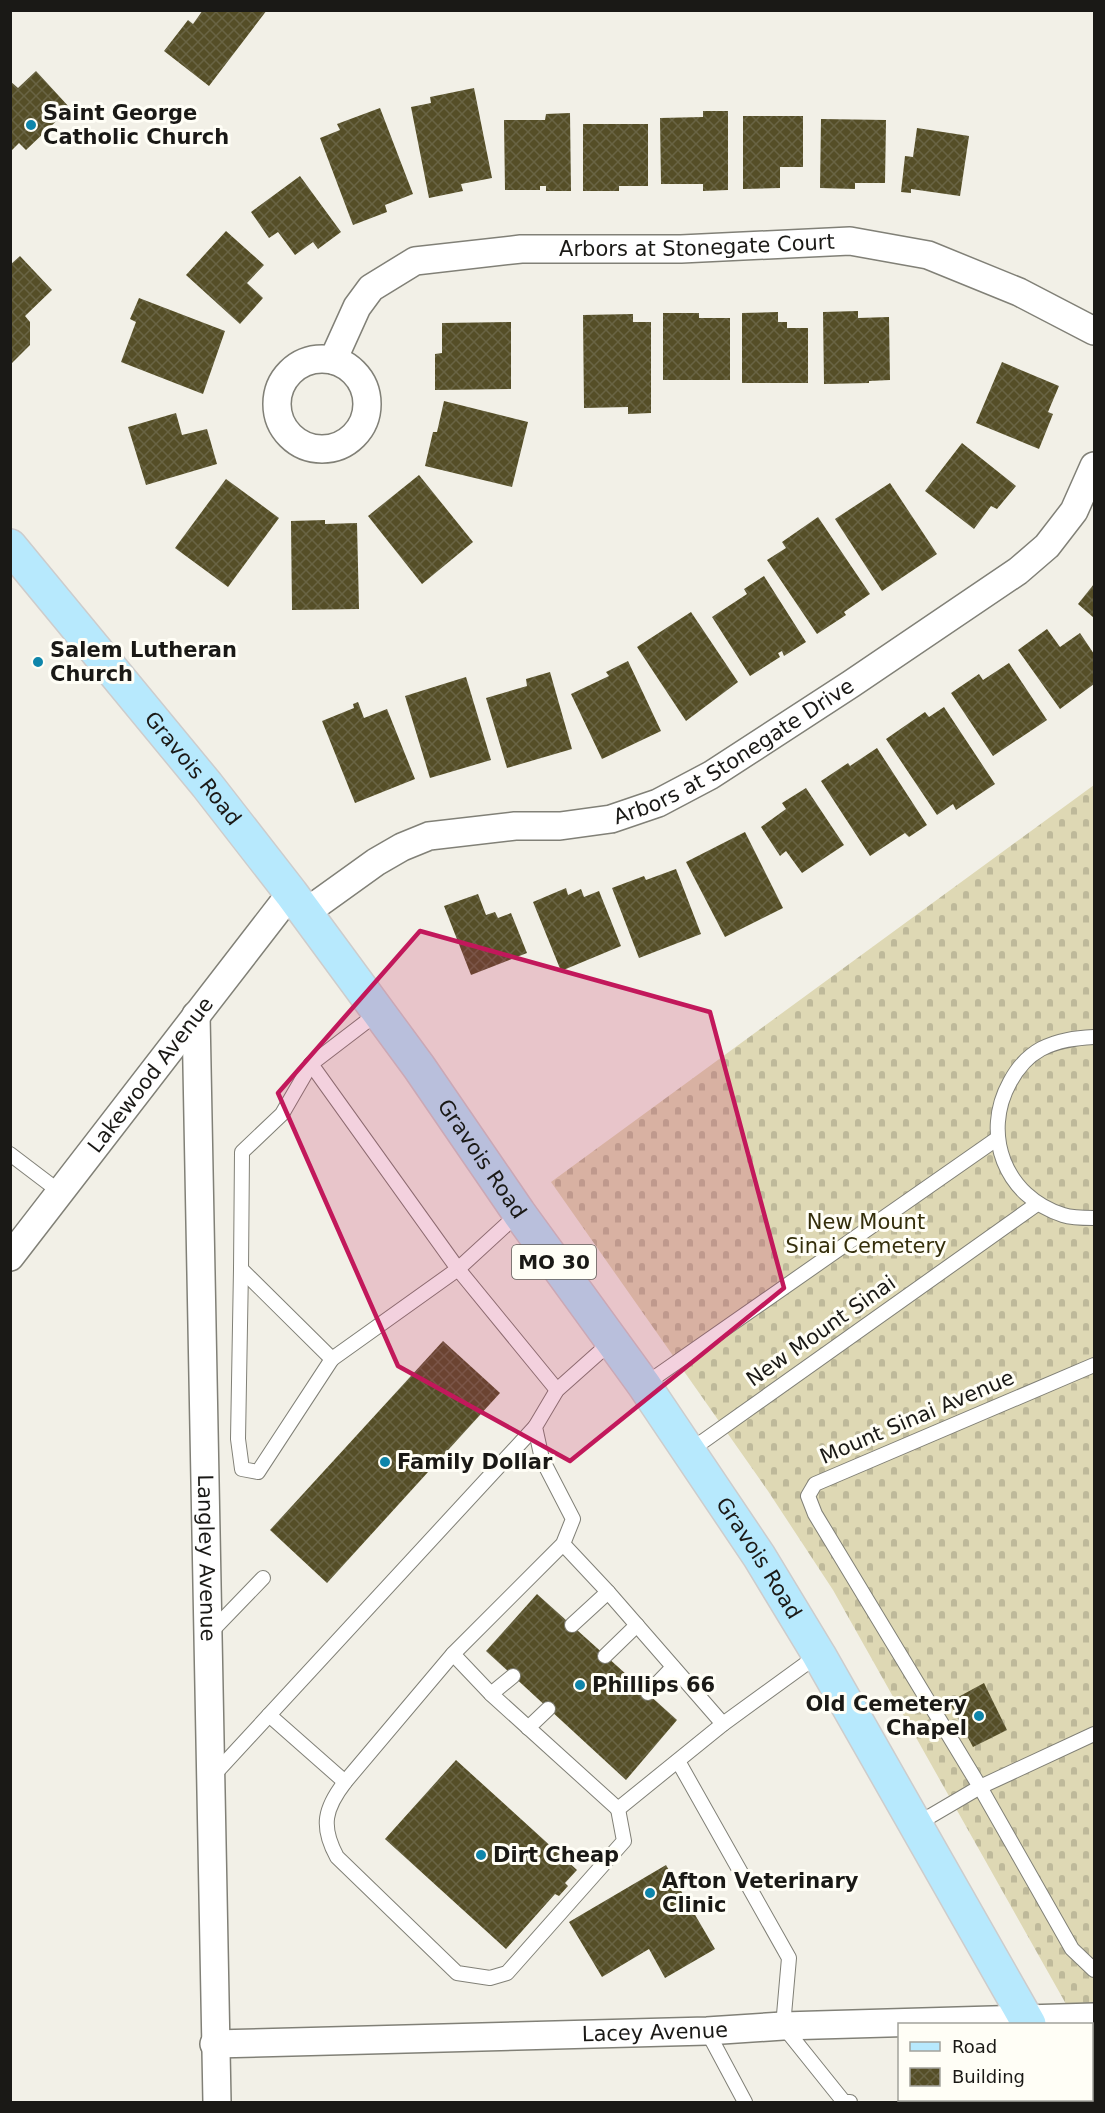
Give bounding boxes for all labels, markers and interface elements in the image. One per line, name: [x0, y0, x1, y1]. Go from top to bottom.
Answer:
place label: Saint George Catholic Church: [43, 101, 229, 149]
marker: Saint George Catholic Church: [24, 118, 38, 132]
street label: Arbors at Stonegate Court: [559, 230, 835, 261]
place label: Salem Lutheran Church: [50, 638, 237, 686]
marker: Salem Lutheran Church: [31, 655, 45, 669]
street label: Arbors at Stonegate Drive: [610, 673, 858, 829]
street label: Gravois Road: [140, 707, 246, 830]
street label: Lakewood Avenue: [83, 992, 218, 1157]
street label: Gravois Road: [433, 1095, 531, 1223]
park label: New Mount Sinai Cemetery: [785, 1210, 947, 1258]
road number: MO 30: [512, 1245, 596, 1279]
street label: New Mount Sinai: [742, 1271, 900, 1391]
street label: Mount Sinai Avenue: [816, 1365, 1018, 1469]
place label: Family Dollar: [397, 1450, 553, 1474]
marker: Family Dollar: [378, 1455, 392, 1469]
street label: Langley Avenue: [193, 1474, 220, 1642]
street label: Gravois Road: [711, 1493, 806, 1623]
place label: Phillips 66: [592, 1673, 715, 1697]
marker: Phillips 66: [573, 1678, 587, 1692]
place label: Old Cemetery Chapel: [806, 1692, 967, 1740]
marker: Old Cemetery Chapel: [972, 1709, 986, 1723]
place label: Dirt Cheap: [493, 1843, 619, 1867]
marker: Dirt Cheap: [474, 1848, 488, 1862]
place label: Afton Veterinary Clinic: [662, 1869, 859, 1917]
marker: Afton Veterinary Clinic: [643, 1886, 657, 1900]
street label: Lacey Avenue: [581, 2018, 729, 2046]
legend: [898, 2023, 1093, 2101]
text: Road: [952, 2036, 997, 2057]
text: Building: [952, 2066, 1025, 2087]

